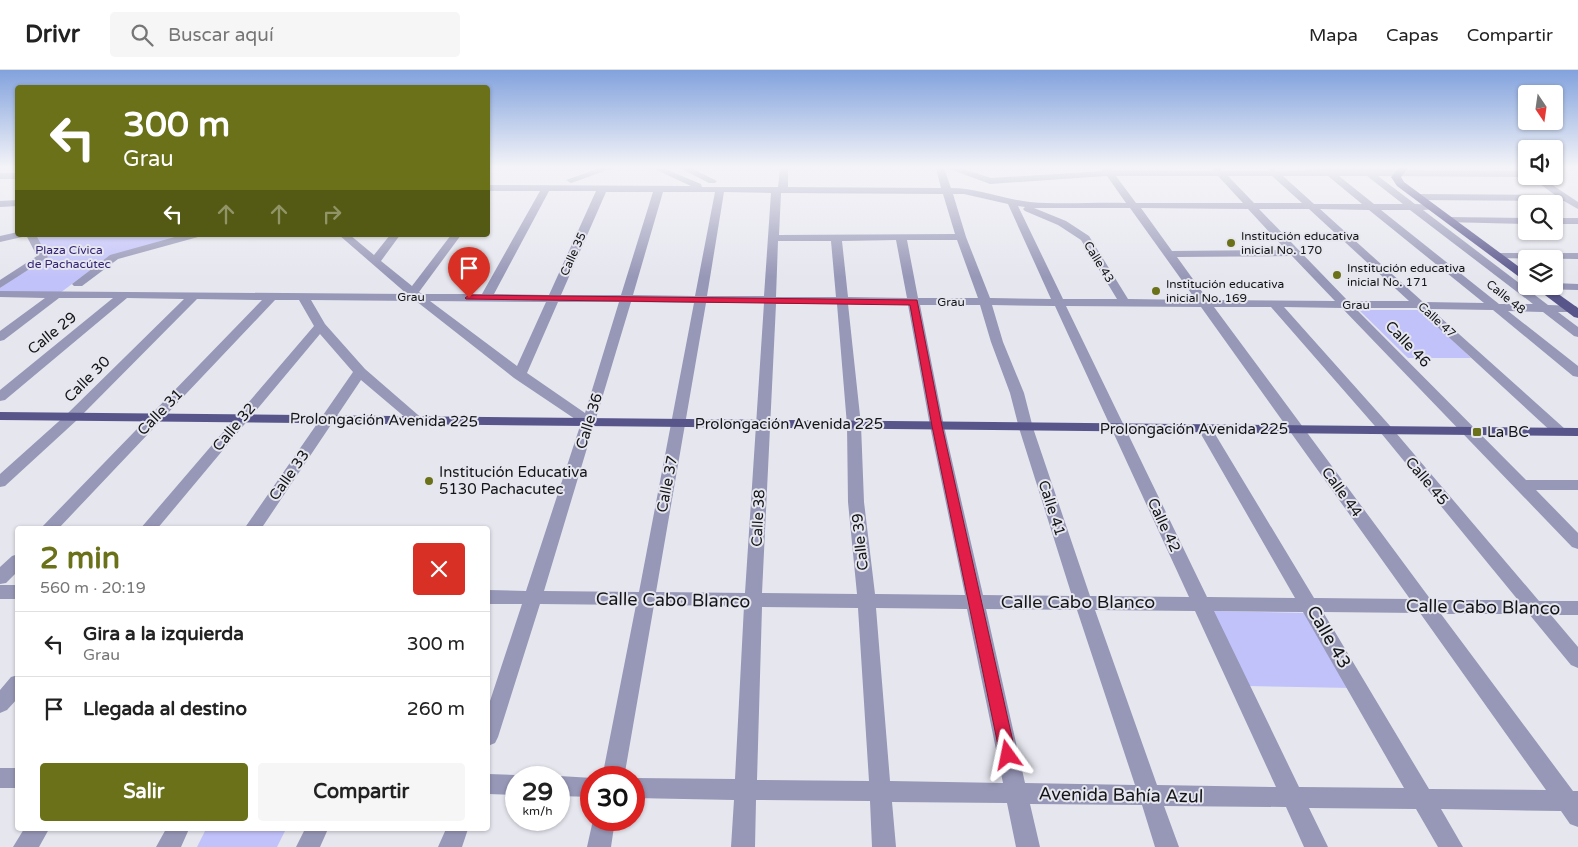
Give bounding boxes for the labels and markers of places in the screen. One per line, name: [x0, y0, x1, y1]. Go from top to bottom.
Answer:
place label: Institución educativa inicial No. 170: [1241, 229, 1359, 257]
marker: Institución educativa inicial No. 170: [1225, 237, 1237, 249]
pin: [448, 247, 490, 298]
place label: Institución educativa inicial No. 171: [1347, 261, 1465, 289]
marker: Institución educativa inicial No. 171: [1331, 269, 1343, 281]
place label: Institución educativa inicial No. 169: [1166, 277, 1284, 305]
marker: Institución educativa inicial No. 169: [1150, 285, 1162, 297]
place label: La BC: [1487, 423, 1529, 441]
marker: La BC: [1471, 426, 1483, 438]
place label: Institución Educativa 5130 Pachacutec: [439, 463, 588, 498]
marker: Institución Educativa 5130 Pachacutec: [423, 475, 435, 487]

